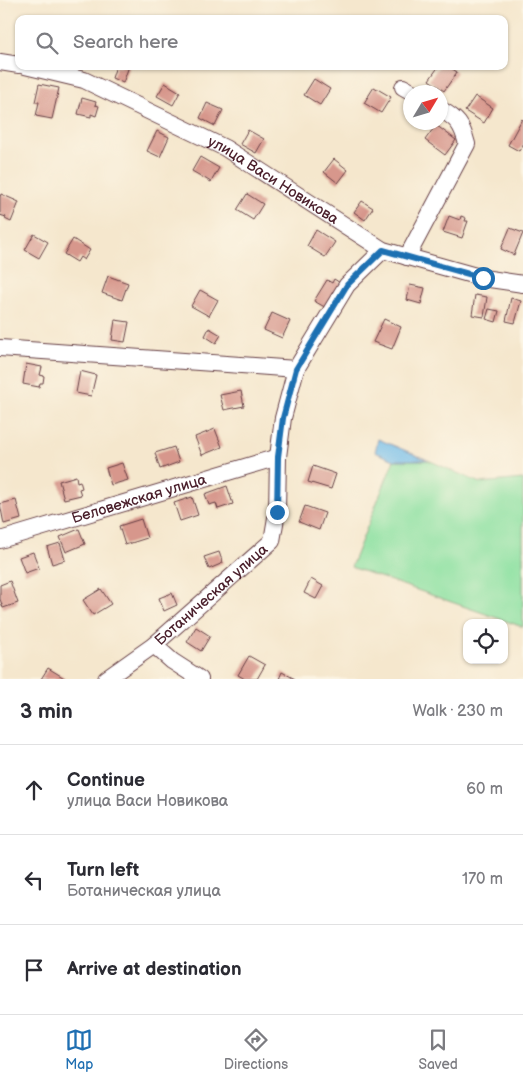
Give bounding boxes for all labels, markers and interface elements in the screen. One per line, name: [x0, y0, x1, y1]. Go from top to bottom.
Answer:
search box: [15, 15, 508, 70]
icon: search: [33, 29, 61, 57]
text: Search here: [73, 31, 178, 54]
north arrow: [403, 85, 448, 130]
street label: улица Васи Новикова: [205, 132, 342, 229]
route start: [472, 267, 495, 290]
street label: Беловежская улица: [70, 470, 209, 528]
route end: [266, 501, 289, 524]
street label: Ботаническая улица: [151, 540, 272, 650]
map controls: [463, 619, 508, 664]
button: locate: [463, 619, 508, 664]
text: 3 min: [20, 699, 73, 724]
text: Walk · 230 m: [413, 702, 503, 721]
text: Continue: [67, 769, 145, 792]
icon: ahead: [20, 776, 48, 804]
text: 60 m: [466, 780, 503, 799]
text: улица Васи Новикова: [67, 792, 228, 811]
text: Turn left: [67, 859, 139, 882]
icon: left: [20, 866, 48, 894]
text: 170 m: [462, 870, 503, 889]
text: Ботаническая улица: [67, 882, 221, 901]
icon: arrive: [20, 956, 48, 984]
text: Arrive at destination: [67, 958, 242, 981]
tab: Map: [65, 1026, 93, 1073]
tab: Directions: [224, 1026, 288, 1073]
tab: Saved: [418, 1026, 458, 1073]

